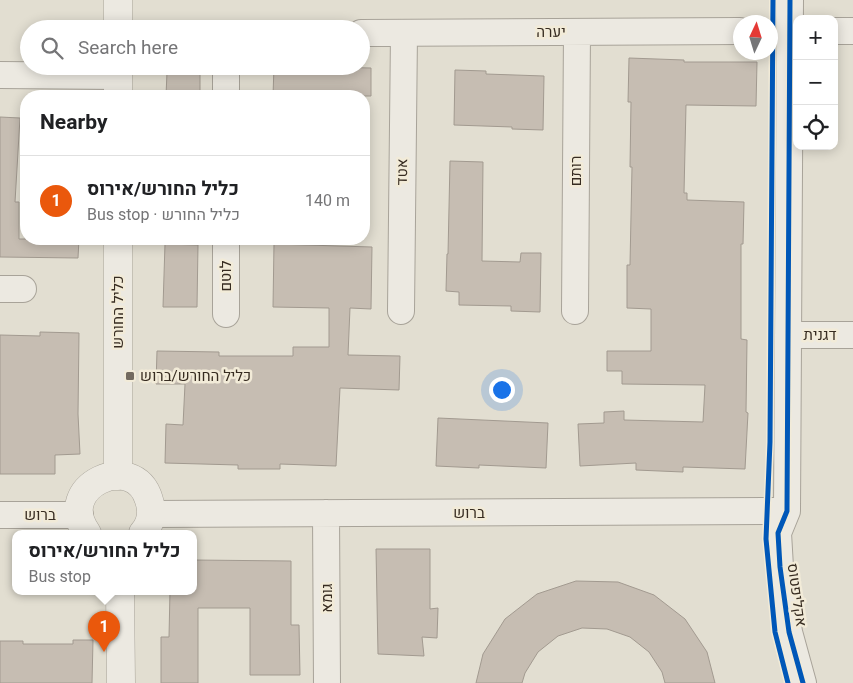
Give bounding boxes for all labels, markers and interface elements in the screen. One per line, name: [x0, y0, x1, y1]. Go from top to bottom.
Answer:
north arrow: [733, 15, 778, 60]
map controls: [793, 15, 838, 150]
button: +: [793, 15, 838, 60]
search box: [20, 20, 370, 75]
street label: יערה: [536, 21, 566, 43]
icon: search: [38, 34, 66, 62]
text: Search here: [78, 34, 178, 62]
button: −: [793, 60, 838, 105]
button: locate: [793, 105, 838, 150]
text: Nearby: [40, 107, 108, 138]
street label: רותם: [565, 156, 587, 186]
street label: אטד: [391, 158, 413, 186]
text: כליל החורש/אירוס: [87, 175, 239, 203]
text: 1: [51, 189, 61, 213]
text: 140 m: [305, 189, 350, 213]
text: Bus stop · כליל החורש: [87, 203, 240, 227]
street label: לוטם: [215, 260, 237, 291]
street label: כליל החורש: [107, 275, 129, 349]
street label: דגנית: [804, 324, 837, 346]
place label: כליל החורש/ברוש: [140, 365, 251, 387]
marker: כליל החורש/ברוש: [124, 370, 136, 382]
your location: [489, 377, 515, 403]
street label: ברוש: [453, 502, 485, 524]
street label: ברוש: [24, 504, 56, 526]
popup: [12, 530, 197, 595]
text: כליל החורש/אירוס: [29, 537, 180, 565]
street label: אקליפטוס: [782, 562, 812, 628]
text: Bus stop: [29, 565, 91, 589]
street label: גומא: [316, 583, 338, 613]
pin: 1: [88, 611, 120, 652]

